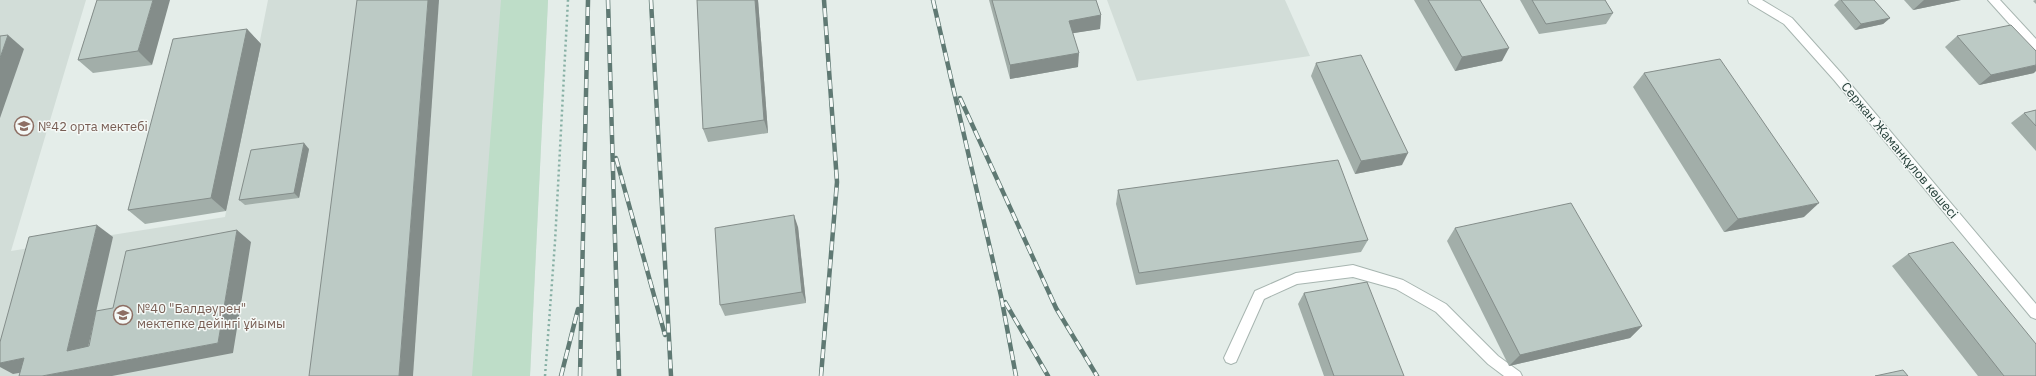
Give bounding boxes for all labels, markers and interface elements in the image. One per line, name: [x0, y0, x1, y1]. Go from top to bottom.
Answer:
street label: Сержан Жаманқұлов көшесі: [1837, 79, 1962, 222]
school or university icon: №42 орта мектебі: [13, 115, 35, 137]
place label: №42 орта мектебі: [38, 118, 148, 135]
place label: №40 "Балдәурен" мектепке дейінгі ұйымы: [137, 300, 285, 332]
school or university icon: №40 "Балдәурен" мектепке дейінгі ұйымы: [112, 304, 134, 326]

